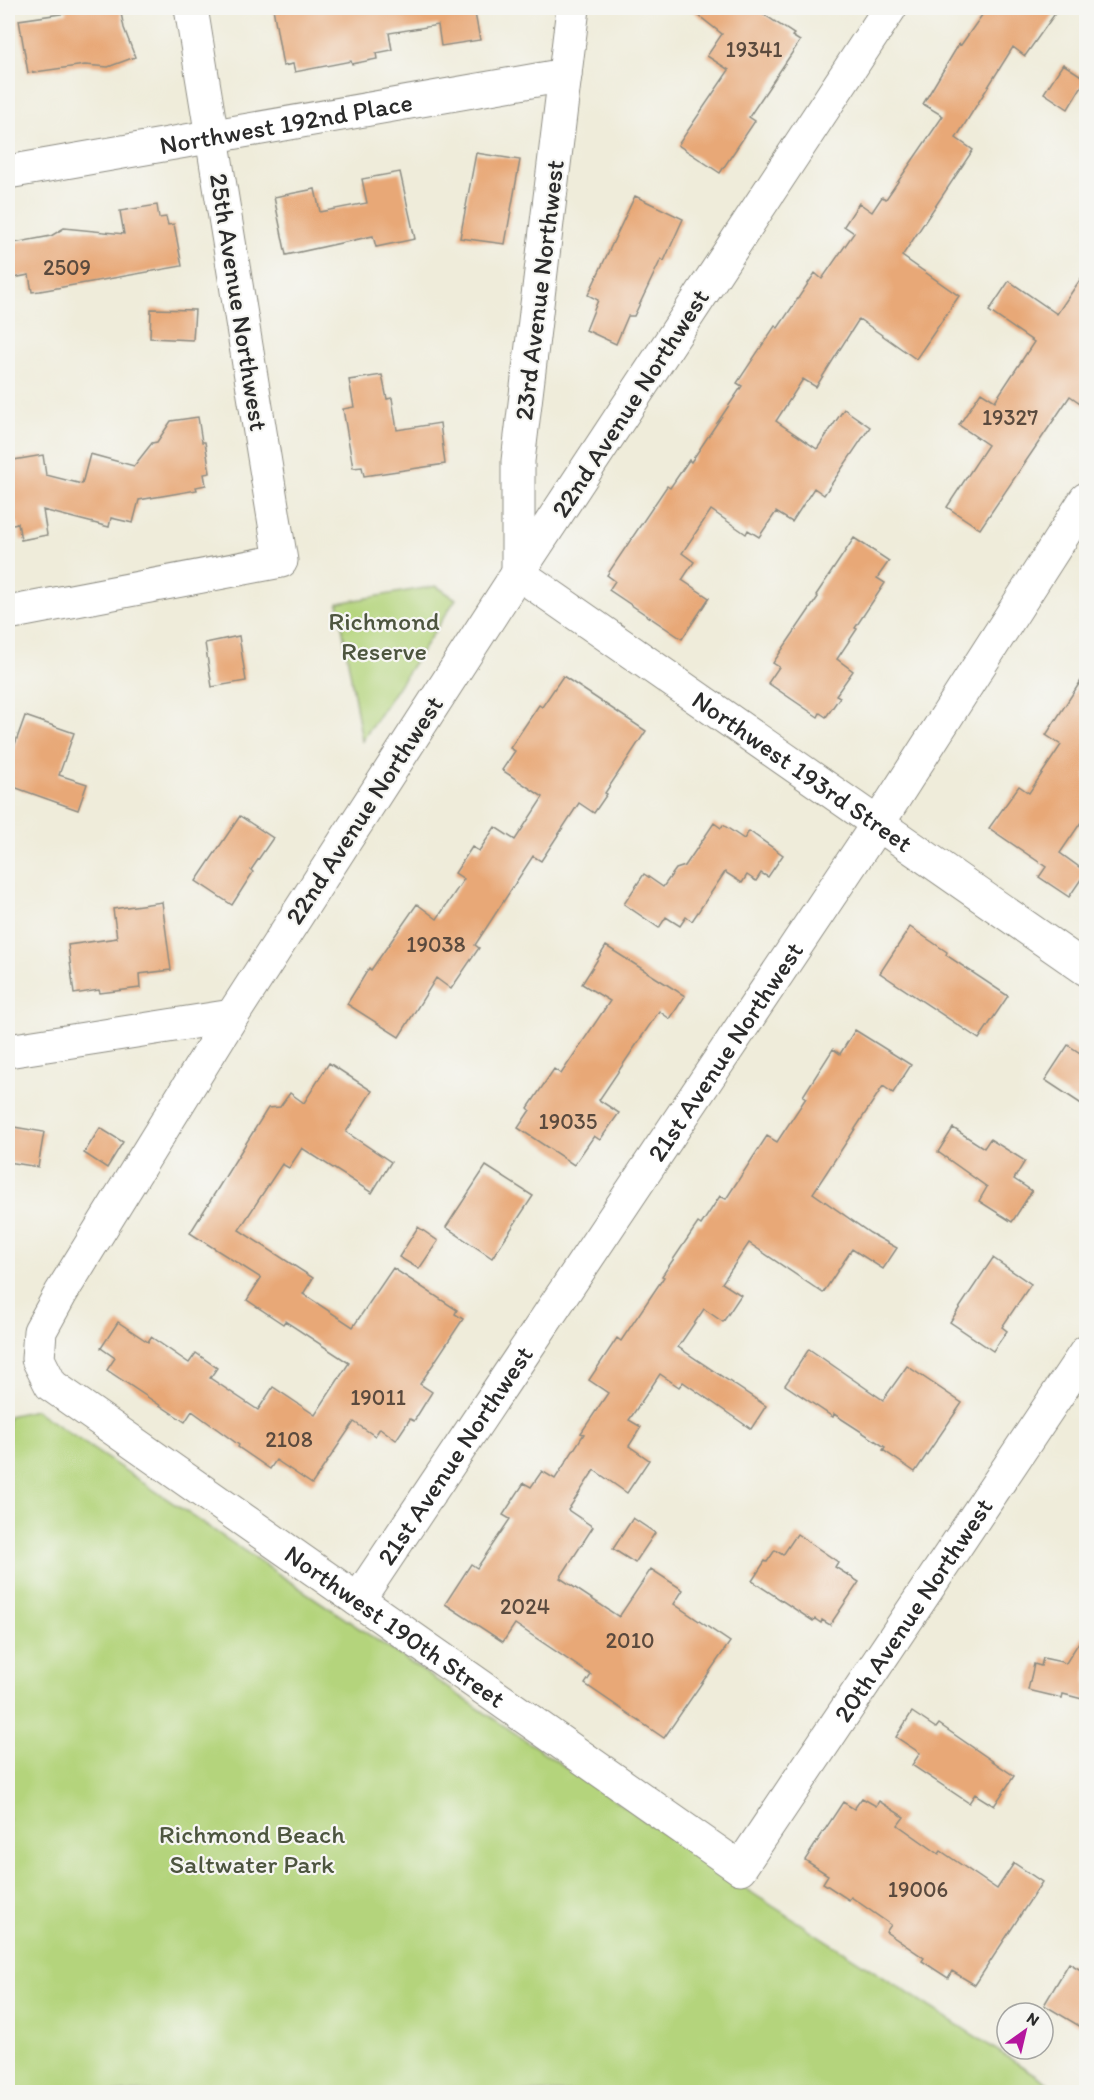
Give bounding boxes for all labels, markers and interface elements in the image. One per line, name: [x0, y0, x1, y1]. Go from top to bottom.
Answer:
house number: 19341: [725, 36, 783, 63]
street label: Northwest 192nd Place: [157, 86, 415, 161]
street label: 23rd Avenue Northwest: [507, 158, 571, 422]
street label: 25th Avenue Northwest: [203, 171, 275, 433]
house number: 2509: [43, 254, 91, 281]
street label: 22nd Avenue Northwest: [544, 283, 716, 523]
house number: 19327: [982, 404, 1038, 431]
park label: Richmond Reserve: [328, 605, 440, 667]
street label: Northwest 193rd Street: [686, 683, 919, 859]
street label: 22nd Avenue Northwest: [278, 690, 450, 930]
house number: 19038: [406, 931, 466, 958]
street label: 21st Avenue Northwest: [640, 936, 810, 1167]
house number: 19035: [539, 1108, 597, 1135]
street label: 21st Avenue Northwest: [370, 1339, 540, 1571]
house number: 19011: [350, 1384, 406, 1411]
house number: 2108: [265, 1426, 313, 1453]
street label: 20th Avenue Northwest: [826, 1492, 1000, 1728]
street label: Northwest 190th Street: [279, 1538, 512, 1715]
house number: 2024: [500, 1593, 550, 1620]
house number: 2010: [606, 1627, 654, 1654]
park label: Richmond Beach Saltwater Park: [159, 1818, 345, 1880]
house number: 19006: [888, 1876, 948, 1903]
north arrow: [995, 2001, 1055, 2061]
text: N: [1023, 2008, 1043, 2030]

